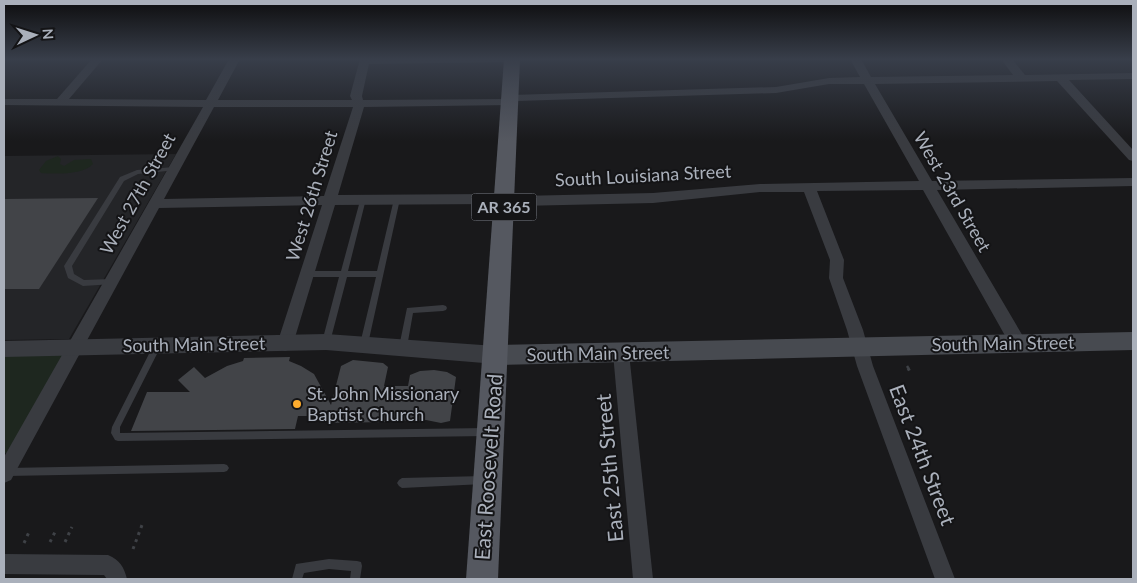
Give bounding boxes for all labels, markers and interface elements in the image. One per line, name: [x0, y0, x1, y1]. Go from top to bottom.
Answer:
north arrow: [10, 10, 60, 60]
text: N: [40, 28, 57, 40]
street label: West 26th Street: [281, 127, 342, 264]
street label: West 23rd Street: [910, 127, 996, 256]
street label: West 27th Street: [95, 129, 180, 258]
street label: South Louisiana Street: [554, 159, 732, 191]
road number: AR 365: [472, 193, 536, 220]
street label: South Main Street: [931, 331, 1075, 355]
street label: South Main Street: [122, 332, 266, 356]
street label: South Main Street: [526, 341, 670, 365]
street label: East Roosevelt Road: [469, 373, 506, 561]
street label: East 24th Street: [885, 381, 962, 529]
place label: St. John Missionary Baptist Church: [307, 382, 460, 425]
street label: East 25th Street: [590, 393, 627, 543]
marker: St. John Missionary Baptist Church: [291, 398, 303, 410]

